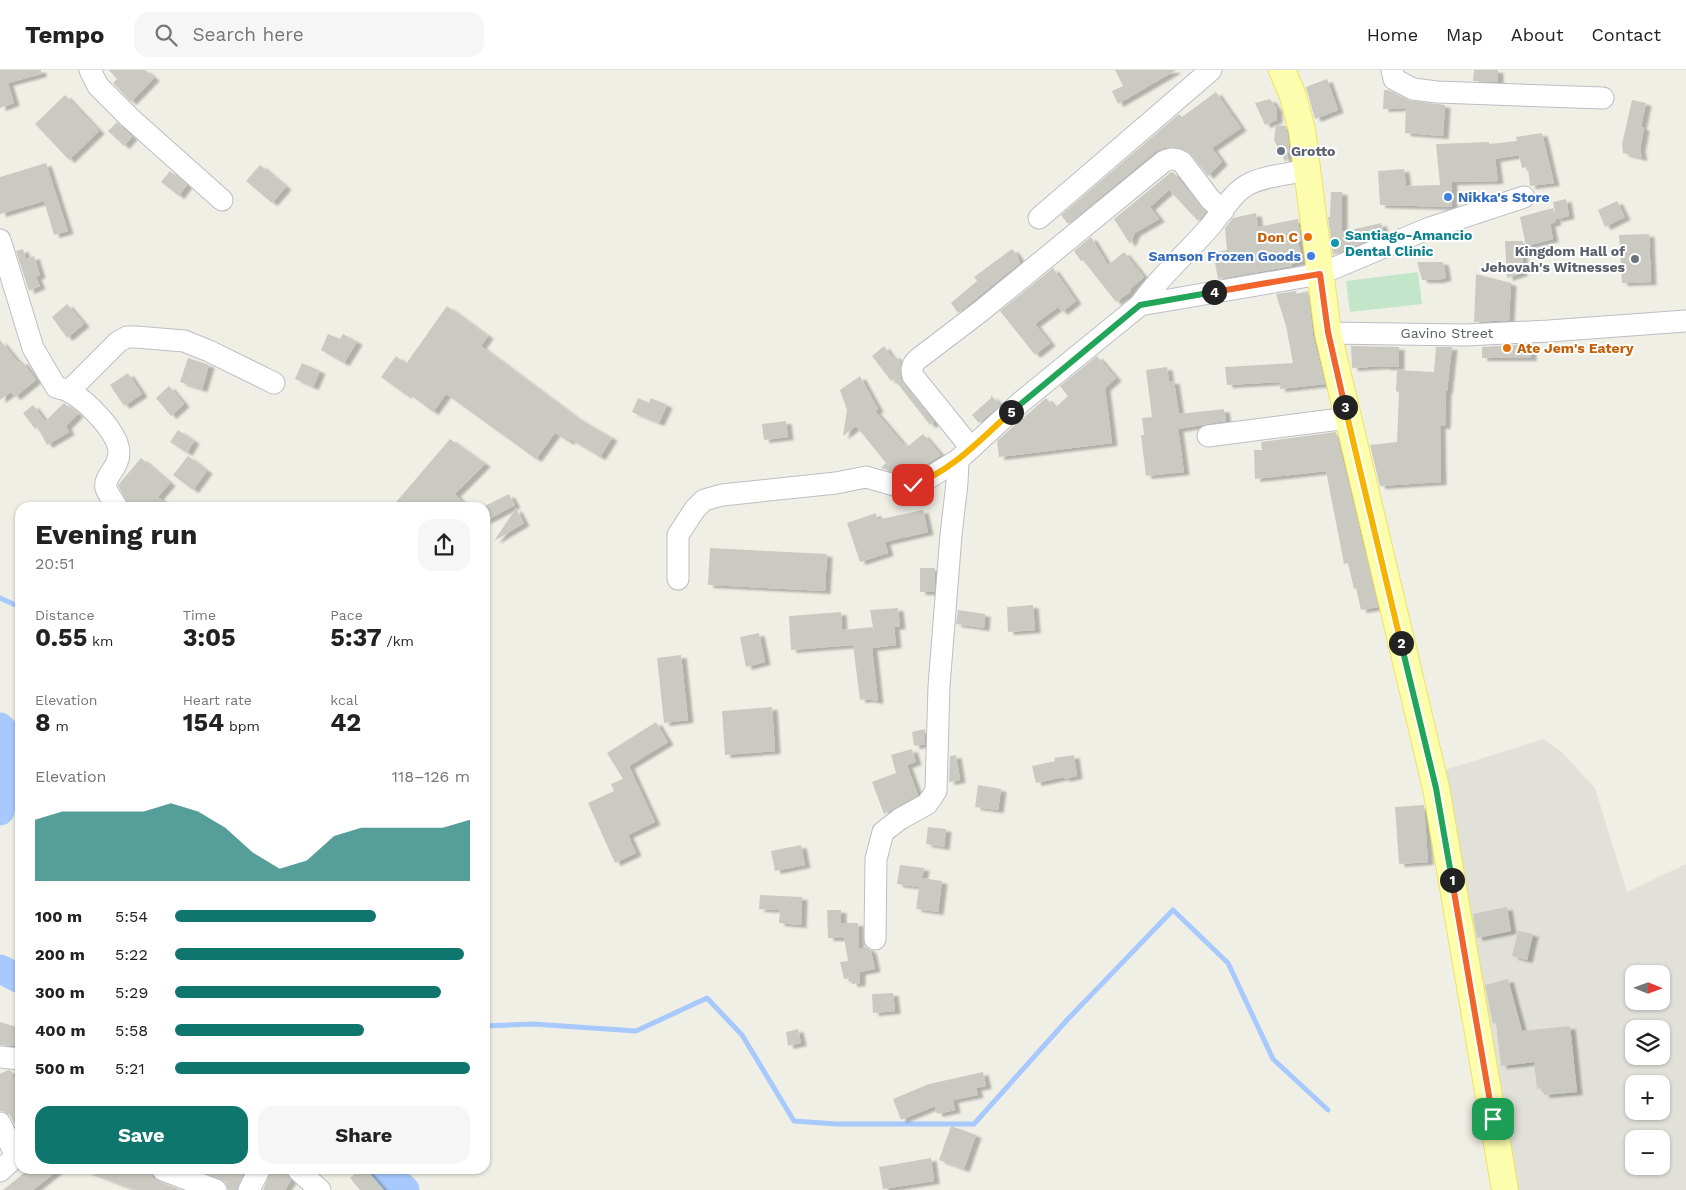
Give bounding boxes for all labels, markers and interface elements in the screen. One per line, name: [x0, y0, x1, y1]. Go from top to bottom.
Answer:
search box: [134, 12, 484, 57]
text: Tempo: [25, 21, 104, 49]
icon: search: [152, 21, 180, 49]
text: Search here: [192, 23, 304, 46]
text: Home: [1367, 24, 1418, 45]
text: Map: [1446, 24, 1483, 45]
text: About: [1511, 24, 1563, 45]
text: Contact: [1591, 24, 1661, 45]
place label: Grotto: [1291, 143, 1336, 159]
marker: Grotto: [1275, 145, 1287, 157]
place label: Nikka's Store: [1458, 189, 1550, 205]
marker: Nikka's Store: [1442, 191, 1454, 203]
place label: Santiago-Amancio Dental Clinic: [1345, 227, 1472, 259]
place label: Don C: [1257, 229, 1298, 245]
marker: Don C: [1302, 231, 1314, 243]
marker: Santiago-Amancio Dental Clinic: [1329, 237, 1341, 249]
place label: Kingdom Hall of Jehovah's Witnesses: [1481, 243, 1626, 275]
place label: Samson Frozen Goods: [1149, 248, 1302, 264]
marker: Samson Frozen Goods: [1305, 250, 1317, 262]
marker: Kingdom Hall of Jehovah's Witnesses: [1629, 253, 1641, 265]
pin: 4: [1202, 280, 1226, 304]
text: 4: [1210, 284, 1219, 300]
street label: Gavino Street: [1401, 325, 1494, 341]
place label: Ate Jem's Eatery: [1517, 340, 1634, 356]
marker: Ate Jem's Eatery: [1501, 342, 1513, 354]
pin: 3: [1332, 394, 1358, 420]
text: 3: [1341, 399, 1350, 415]
pin: 5: [998, 400, 1024, 424]
text: 5: [1007, 404, 1016, 420]
pin: [892, 464, 934, 506]
icon: check: [899, 471, 927, 499]
text: Evening run: [35, 518, 197, 551]
button: share: [418, 519, 470, 571]
text: 20:51: [35, 554, 75, 573]
text: Distance: [35, 607, 95, 623]
text: Time: [183, 607, 216, 623]
text: Pace: [330, 607, 363, 623]
text: 0.55: [35, 623, 87, 652]
text: 3:05: [183, 623, 236, 652]
text: 5:37: [330, 623, 382, 652]
pin: 2: [1388, 630, 1414, 656]
text: km: [87, 633, 113, 649]
text: /km: [382, 633, 414, 649]
text: 2: [1397, 635, 1406, 651]
text: Elevation: [35, 692, 98, 708]
text: Heart rate: [183, 692, 252, 708]
text: kcal: [330, 692, 358, 708]
text: 8: [35, 708, 51, 737]
text: 154: [183, 708, 224, 737]
text: 42: [330, 708, 361, 737]
text: m: [51, 718, 69, 734]
text: bpm: [224, 718, 260, 734]
text: Elevation: [35, 767, 106, 786]
text: 118–126 m: [392, 767, 470, 786]
pin: 1: [1440, 868, 1464, 892]
text: 1: [1449, 872, 1456, 888]
text: 100 m: [35, 907, 82, 926]
text: 5:54: [115, 907, 148, 926]
text: 200 m: [35, 945, 85, 964]
text: 5:22: [115, 945, 148, 964]
north arrow: [1625, 965, 1670, 1010]
map controls: [1625, 965, 1670, 1175]
text: 300 m: [35, 983, 85, 1002]
text: 5:29: [115, 983, 148, 1002]
button: layers: [1625, 1020, 1670, 1065]
text: 400 m: [35, 1021, 86, 1040]
text: 5:58: [115, 1021, 148, 1040]
text: 500 m: [35, 1059, 85, 1078]
text: 5:21: [115, 1059, 145, 1078]
button: +: [1625, 1075, 1670, 1120]
pin: [1472, 1098, 1514, 1140]
icon: arrive: [1479, 1105, 1507, 1133]
button: Save: [35, 1106, 248, 1164]
button: Share: [258, 1106, 470, 1164]
button: −: [1625, 1130, 1670, 1175]

